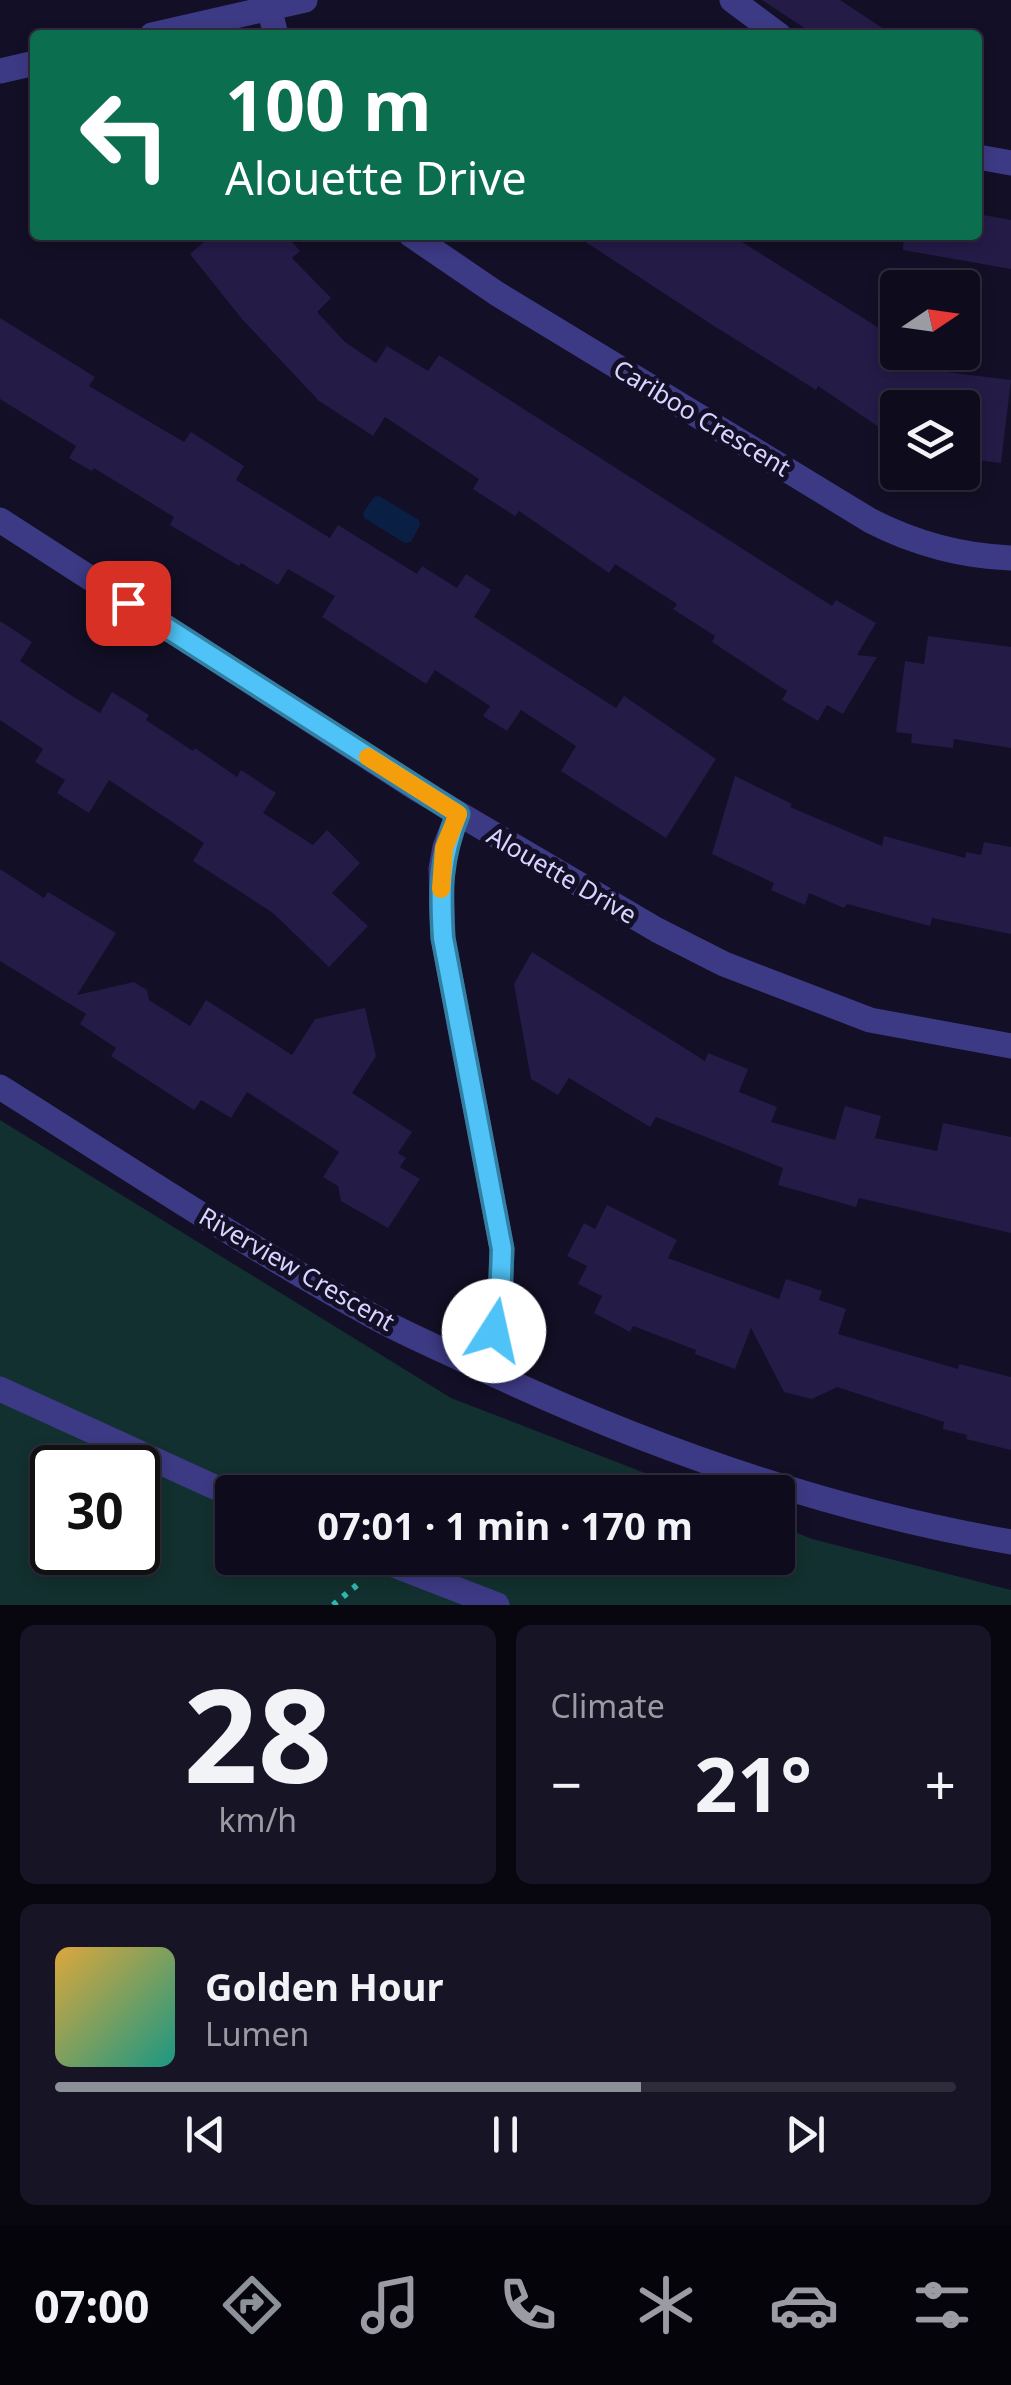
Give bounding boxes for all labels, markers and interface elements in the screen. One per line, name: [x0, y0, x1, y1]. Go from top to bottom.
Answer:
text: 100 m: [225, 56, 432, 152]
icon: left: [60, 70, 190, 200]
text: Alouette Drive: [225, 147, 527, 208]
north arrow: [880, 270, 980, 370]
map controls: [880, 270, 980, 490]
street label: Cariboo Crescent: [608, 351, 797, 483]
button: layers: [880, 390, 980, 490]
pin: [86, 561, 171, 646]
icon: arrive: [101, 576, 156, 631]
street label: Alouette Drive: [481, 818, 644, 931]
street label: Riverview Crescent: [194, 1198, 401, 1338]
position arrow: [442, 1279, 546, 1383]
speed limit sign: 30: [30, 1445, 160, 1575]
text: 07:01 · 1 min · 170 m: [317, 1499, 693, 1551]
text: 28: [183, 1644, 332, 1821]
text: Climate: [551, 1684, 665, 1727]
text: 21°: [694, 1732, 812, 1834]
text: −: [551, 1746, 582, 1821]
text: +: [925, 1746, 956, 1821]
text: km/h: [218, 1798, 297, 1841]
text: Golden Hour: [205, 1960, 443, 2012]
text: Lumen: [205, 2012, 309, 2055]
icon: previous: [178, 2107, 233, 2162]
icon: pause: [478, 2107, 533, 2162]
icon: next: [778, 2107, 833, 2162]
icon: directions: [217, 2270, 287, 2340]
icon: music: [355, 2270, 425, 2340]
icon: phone: [493, 2270, 563, 2340]
icon: climate: [631, 2270, 701, 2340]
icon: car: [769, 2270, 839, 2340]
icon: filters: [907, 2270, 977, 2340]
text: 07:00: [34, 2275, 150, 2336]

